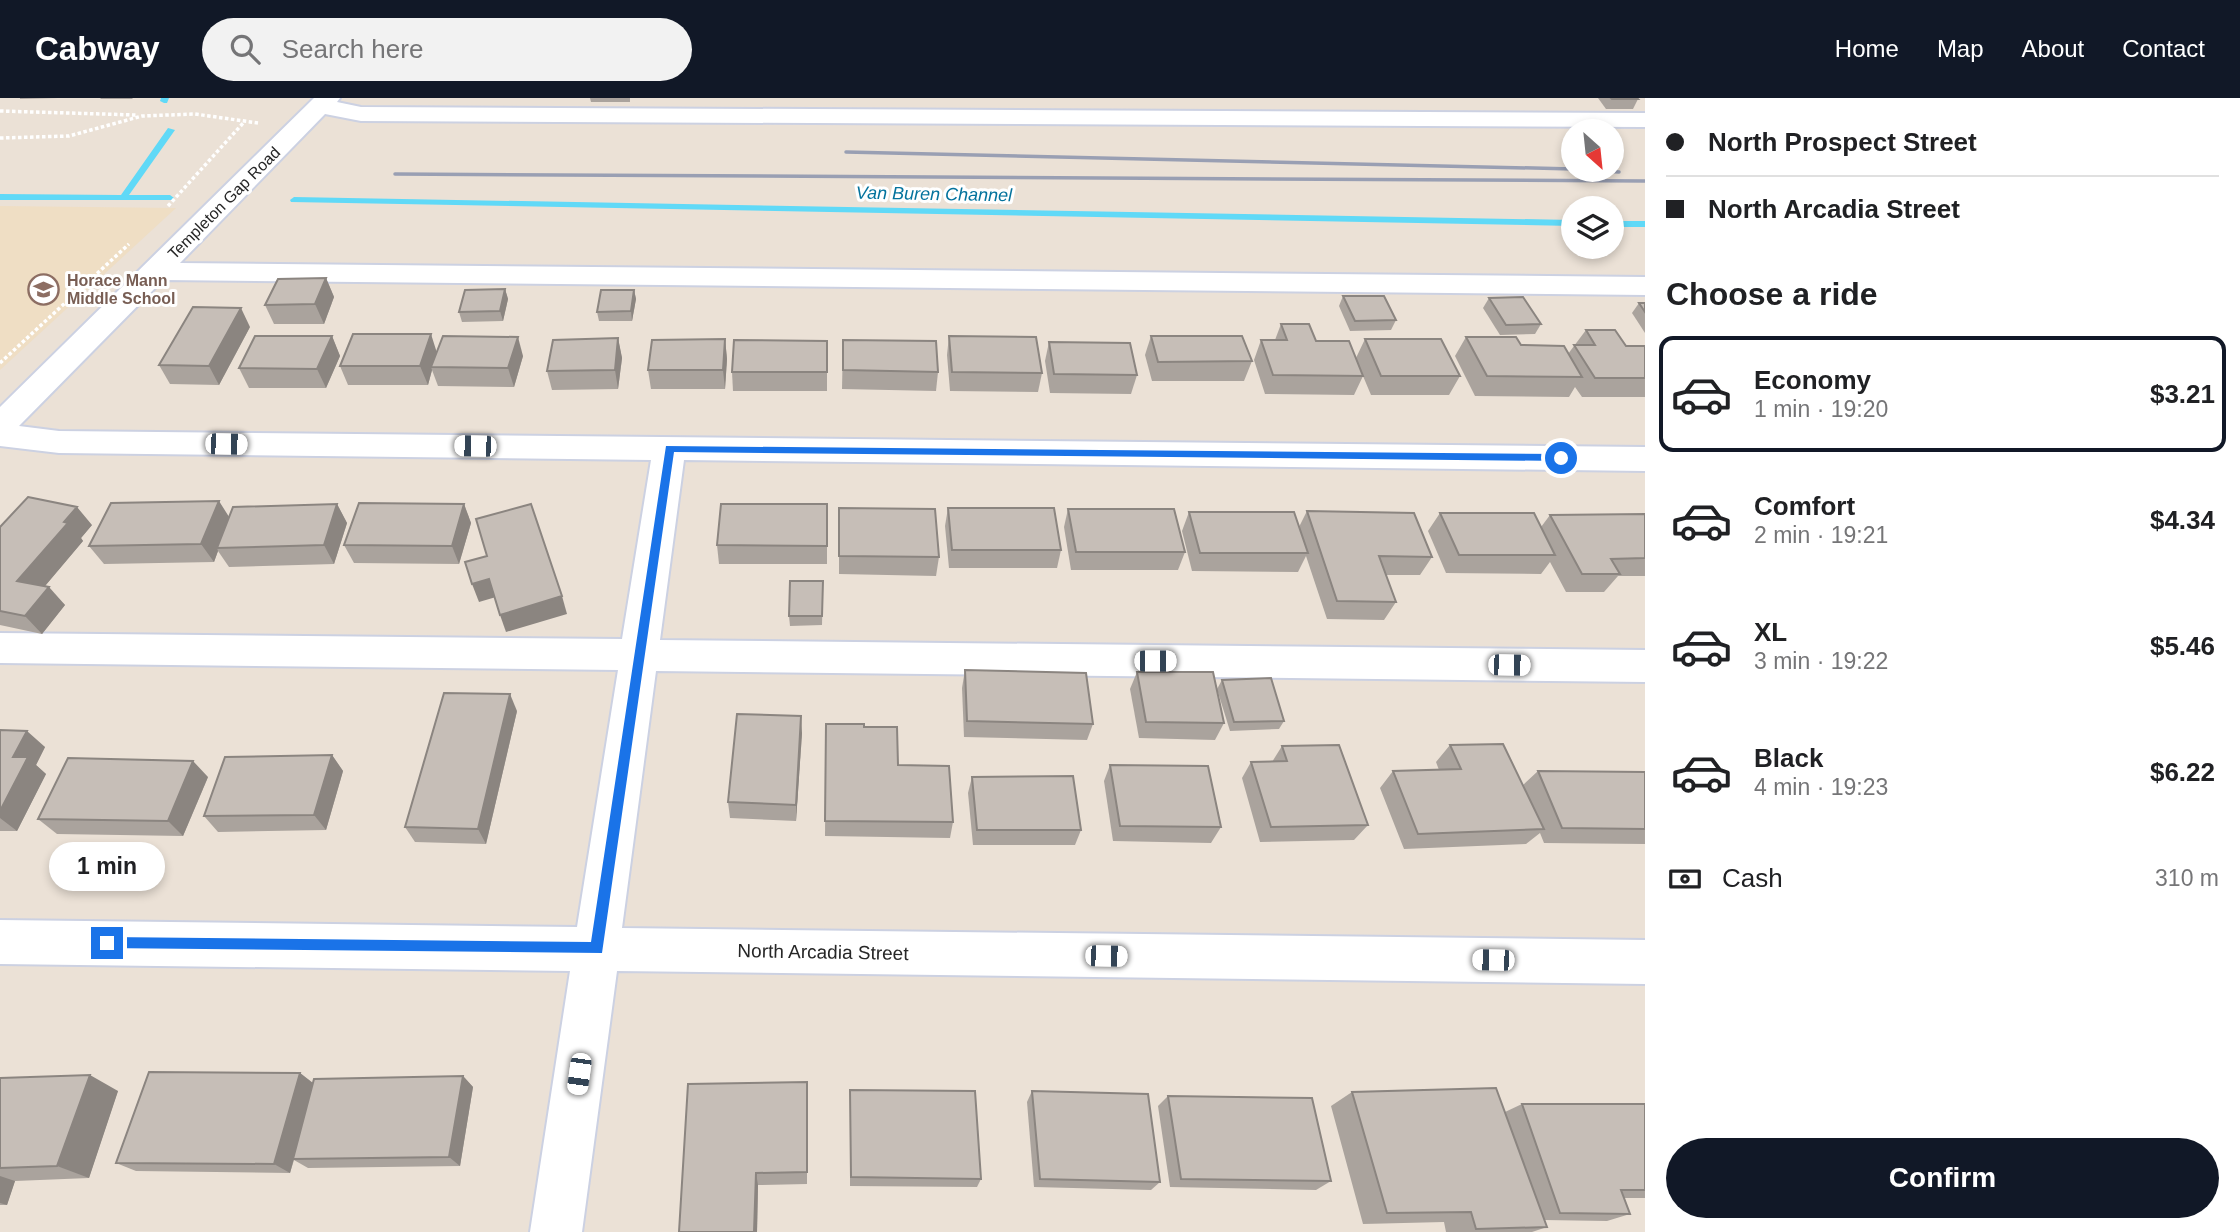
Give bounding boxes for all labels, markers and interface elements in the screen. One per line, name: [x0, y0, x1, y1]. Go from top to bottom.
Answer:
search box: [202, 18, 692, 81]
text: Cabway: [35, 30, 160, 67]
icon: search: [226, 30, 264, 68]
text: Search here: [282, 34, 423, 64]
text: Home: [1835, 35, 1899, 62]
text: Map: [1937, 35, 1984, 62]
text: About: [2022, 35, 2084, 62]
text: Contact: [2122, 35, 2205, 62]
north arrow: [1561, 119, 1624, 182]
map controls: [1561, 119, 1624, 259]
text: North Prospect Street: [1708, 127, 1977, 157]
street label: Templeton Gap Road: [165, 144, 283, 262]
water label: Van Buren Channel: [856, 183, 1013, 205]
text: North Arcadia Street: [1708, 194, 1960, 224]
button: layers: [1561, 196, 1624, 259]
school or university icon: Horace Mann Middle School: [27, 272, 61, 306]
place label: Horace Mann Middle School: [67, 272, 175, 307]
text: Choose a ride: [1666, 276, 1878, 312]
icon: car: [1670, 363, 1733, 426]
text: Economy: [1754, 365, 1871, 395]
text: $3.21: [2150, 379, 2215, 409]
text: 1 min · 19:20: [1754, 396, 1888, 422]
car: [205, 433, 248, 455]
car: [454, 435, 497, 457]
route start: [1545, 442, 1577, 474]
icon: car: [1670, 489, 1733, 552]
text: Comfort: [1754, 491, 1855, 521]
text: $4.34: [2150, 505, 2215, 535]
text: 2 min · 19:21: [1754, 522, 1888, 548]
icon: car: [1670, 615, 1733, 678]
text: XL: [1754, 617, 1787, 647]
text: $5.46: [2150, 631, 2215, 661]
text: 3 min · 19:22: [1754, 648, 1888, 674]
car: [1135, 651, 1177, 672]
car: [1488, 654, 1531, 676]
icon: car: [1670, 741, 1733, 804]
text: Black: [1754, 743, 1823, 773]
text: $6.22: [2150, 757, 2215, 787]
text: 4 min · 19:23: [1754, 774, 1888, 800]
callout: 1 min: [49, 842, 165, 890]
text: 1 min: [77, 853, 137, 879]
icon: cash: [1666, 860, 1704, 898]
text: Cash: [1722, 863, 1783, 893]
text: 310 m: [2155, 865, 2219, 891]
route end: [91, 927, 123, 959]
street label: North Arcadia Street: [737, 940, 909, 964]
car: [1085, 945, 1128, 967]
car: [1472, 949, 1515, 971]
car: [566, 1052, 593, 1096]
button: Confirm: [1666, 1138, 2219, 1218]

